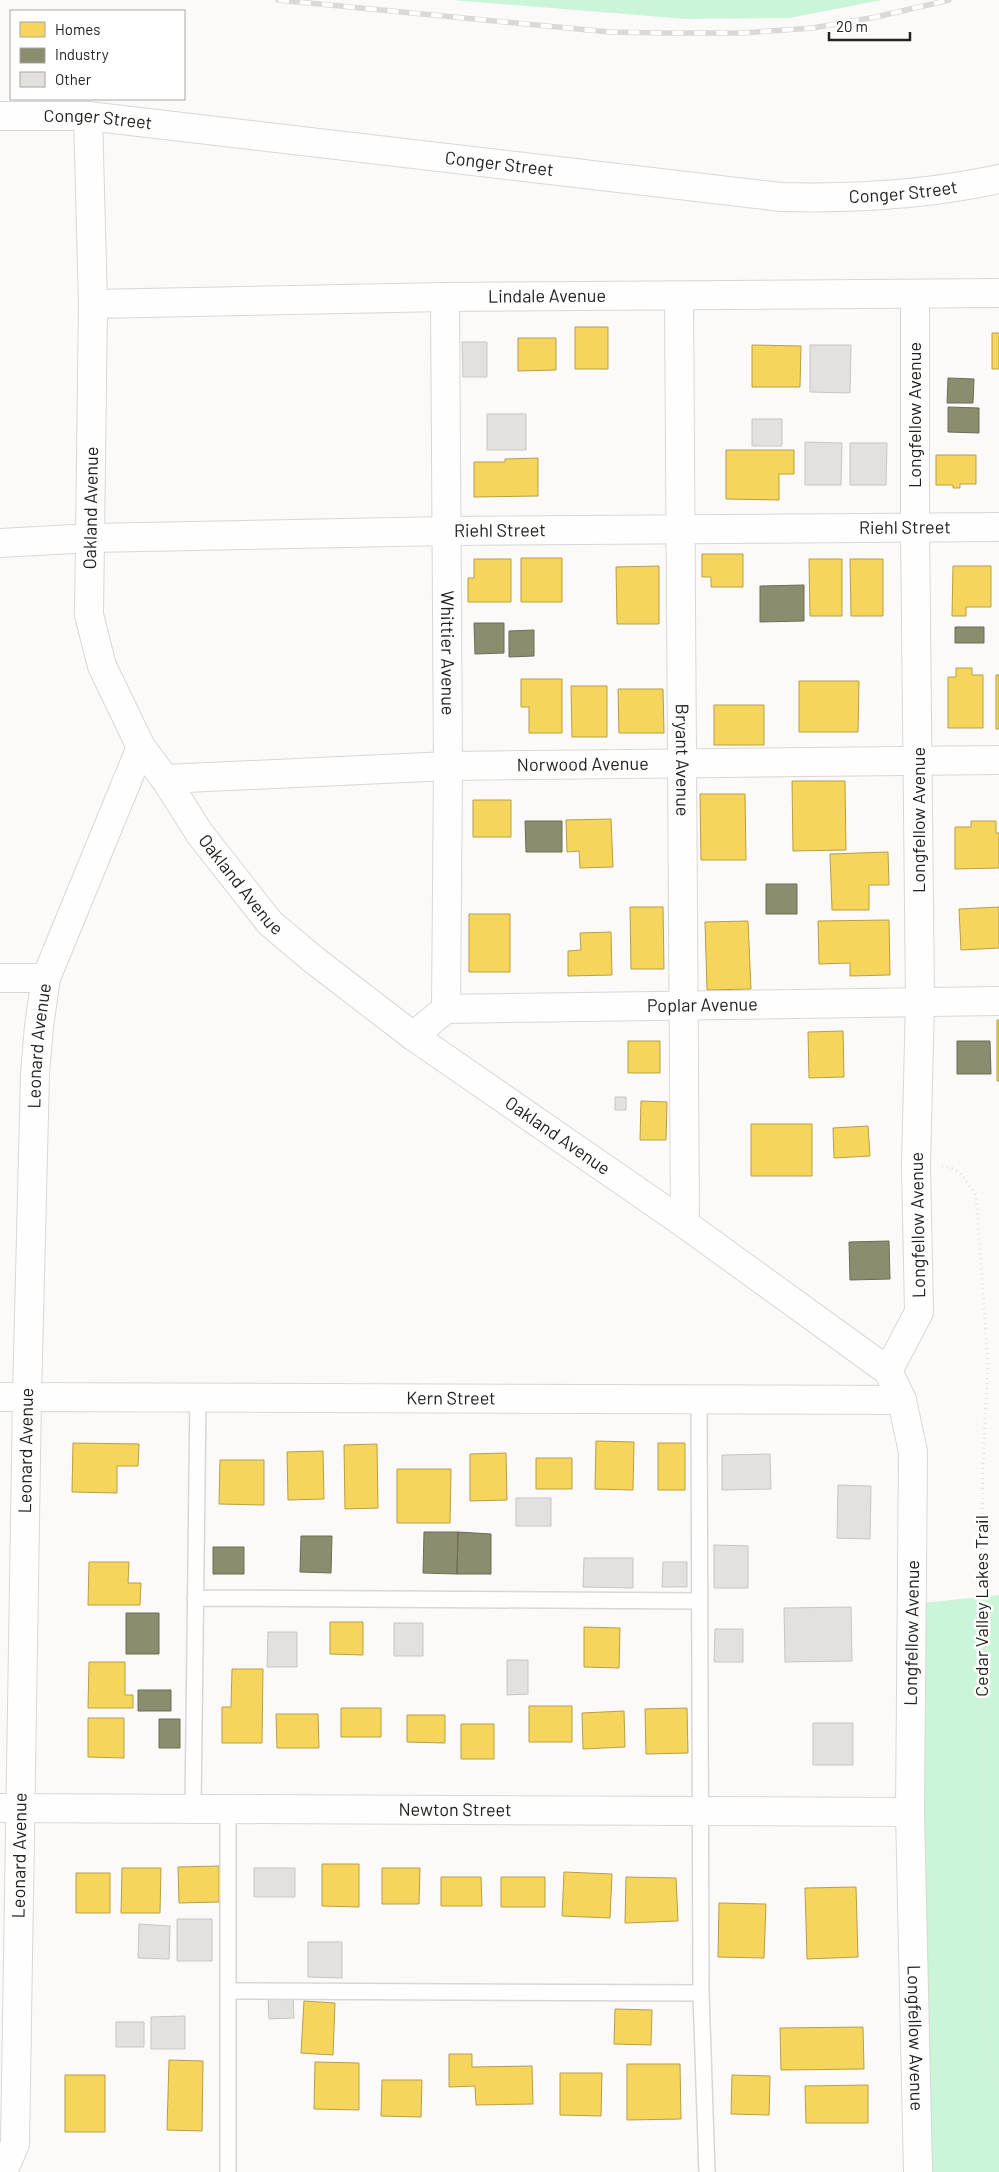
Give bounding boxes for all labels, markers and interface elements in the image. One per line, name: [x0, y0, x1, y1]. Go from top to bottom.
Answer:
legend: [10, 10, 185, 100]
scale bar: [829, 10, 910, 42]
text: 20 m: [836, 17, 868, 35]
text: Homes: [55, 20, 100, 38]
text: Industry: [55, 45, 109, 63]
text: Other: [55, 70, 92, 88]
street label: Conger Street: [43, 104, 153, 133]
street label: Conger Street: [444, 146, 555, 180]
street label: Conger Street: [848, 175, 959, 207]
street label: Lindale Avenue: [488, 284, 606, 307]
street label: Longfellow Avenue: [903, 342, 925, 488]
street label: Oakland Avenue: [78, 446, 102, 570]
street label: Riehl Street: [859, 515, 951, 538]
street label: Riehl Street: [454, 518, 546, 541]
street label: Whittier Avenue: [437, 590, 460, 715]
street label: Bryant Avenue: [672, 704, 694, 816]
street label: Longfellow Avenue: [907, 747, 929, 893]
street label: Norwood Avenue: [517, 752, 649, 775]
street label: Oakland Avenue: [194, 830, 288, 939]
street label: Leonard Avenue: [22, 982, 55, 1109]
street label: Poplar Avenue: [647, 992, 758, 1016]
street label: Oakland Avenue: [501, 1091, 615, 1179]
street label: Longfellow Avenue: [905, 1152, 929, 1298]
street label: Kern Street: [406, 1386, 496, 1409]
street label: Leonard Avenue: [13, 1387, 37, 1514]
street label: Cedar Valley Lakes Trail: [970, 1515, 992, 1697]
street label: Longfellow Avenue: [899, 1560, 923, 1706]
street label: Leonard Avenue: [7, 1792, 31, 1919]
street label: Newton Street: [398, 1798, 512, 1820]
street label: Longfellow Avenue: [903, 1965, 929, 2111]

